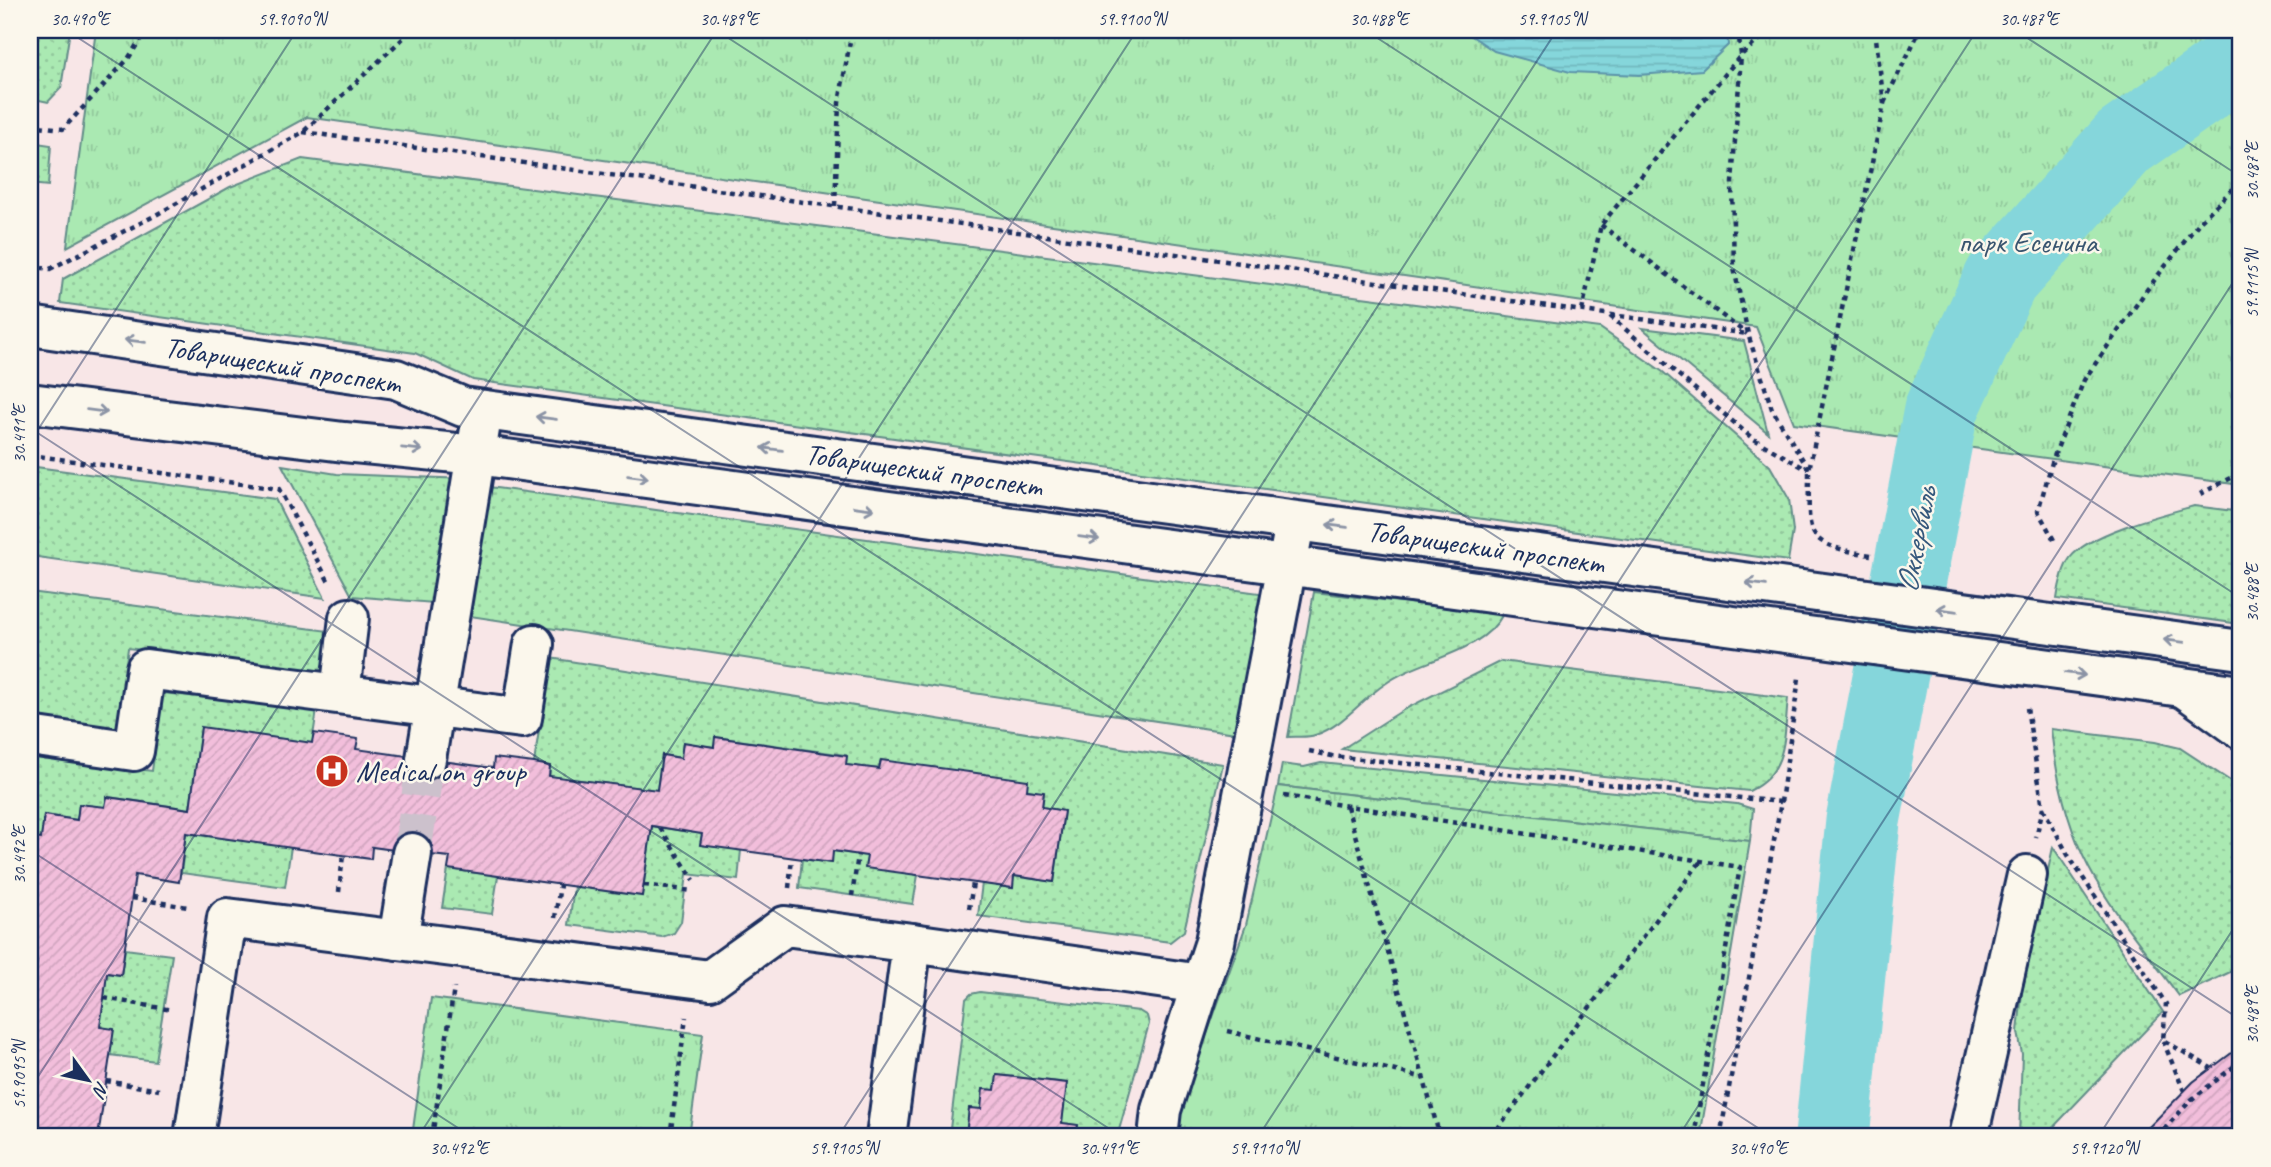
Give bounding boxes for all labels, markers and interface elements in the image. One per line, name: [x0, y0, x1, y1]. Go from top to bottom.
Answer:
text: 30.490°E: [51, 8, 112, 30]
text: 59.9090°N: [258, 8, 329, 30]
text: 30.489°E: [700, 8, 761, 30]
text: 59.9100°N: [1098, 8, 1169, 30]
text: 30.488°E: [1350, 8, 1411, 30]
text: 59.9105°N: [1518, 8, 1589, 30]
text: 30.487°E: [2000, 8, 2061, 30]
text: 30.487°E: [2241, 139, 2263, 200]
park label: парк Есенина: [1958, 223, 2100, 261]
text: 59.9115°N: [2241, 247, 2263, 318]
street label: Товарищеский проспект: [162, 328, 405, 403]
one-way arrow: [124, 334, 147, 347]
text: 30.491°E: [8, 402, 30, 463]
one-way arrow: [86, 405, 108, 418]
one-way arrow: [535, 411, 558, 424]
street label: Товарищеский проспект: [803, 435, 1046, 506]
one-way arrow: [761, 442, 783, 455]
one-way arrow: [401, 443, 423, 456]
one-way arrow: [626, 471, 649, 484]
water label: Оккервиль: [1886, 481, 1947, 596]
one-way arrow: [852, 501, 874, 514]
street label: Товарищеский проспект: [1365, 512, 1608, 583]
one-way arrow: [1326, 520, 1349, 533]
one-way arrow: [1077, 532, 1100, 545]
text: 30.488°E: [2241, 561, 2263, 622]
one-way arrow: [1746, 577, 1768, 590]
one-way arrow: [1936, 604, 1959, 617]
one-way arrow: [2163, 634, 2186, 647]
one-way arrow: [2063, 667, 2086, 680]
hospital icon: Medical on group: [313, 752, 351, 790]
place label: Medical on group: [356, 752, 527, 790]
text: 30.492°E: [8, 823, 30, 884]
text: 30.489°E: [2241, 983, 2263, 1044]
text: 59.9095°N: [8, 1038, 30, 1109]
north arrow: [52, 1044, 122, 1114]
text: N: [86, 1077, 115, 1103]
text: 30.492°E: [430, 1137, 491, 1159]
text: 59.9105°N: [810, 1137, 881, 1159]
text: 30.491°E: [1080, 1137, 1141, 1159]
text: 59.9110°N: [1230, 1137, 1301, 1159]
text: 30.490°E: [1729, 1137, 1790, 1159]
text: 59.9120°N: [2070, 1137, 2141, 1159]

